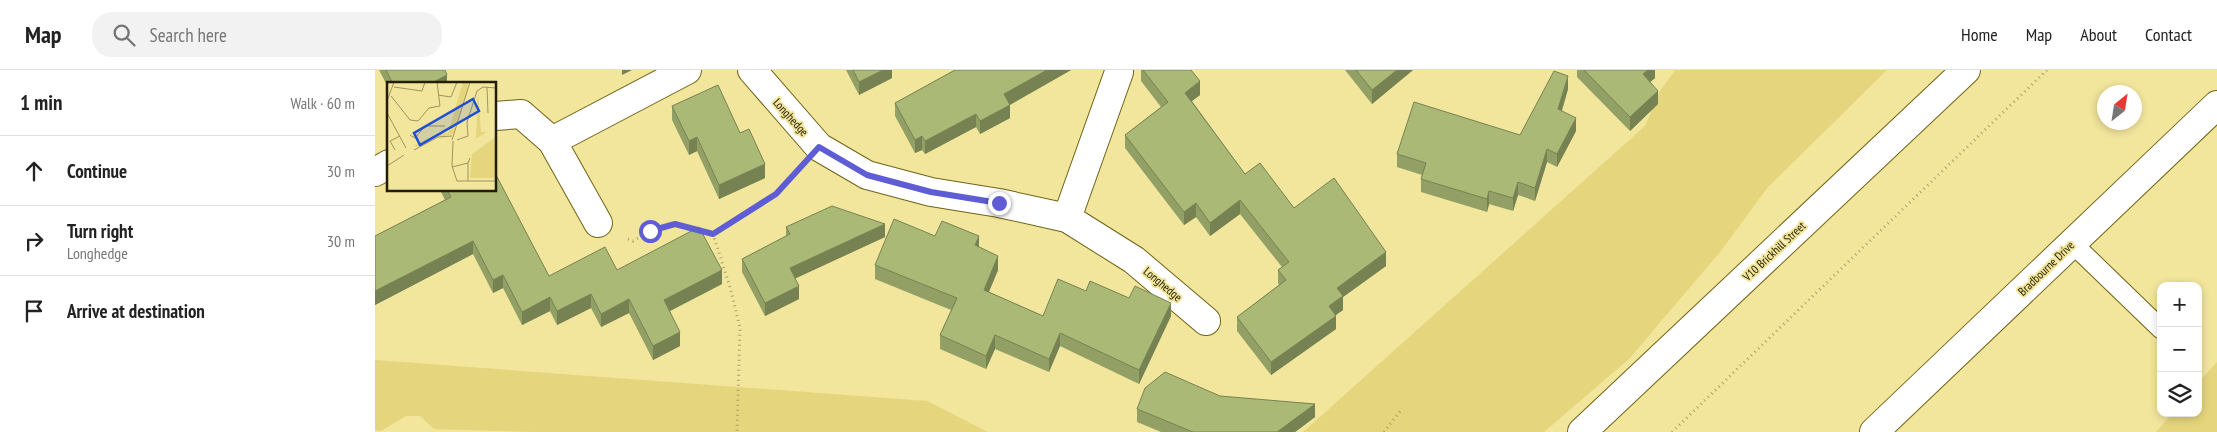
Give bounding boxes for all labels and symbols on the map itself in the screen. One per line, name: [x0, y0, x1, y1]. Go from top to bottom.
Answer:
inset map: [387, 82, 496, 191]
north arrow: [2097, 85, 2142, 130]
street label: Longhedge: [770, 95, 812, 139]
route end: [988, 192, 1011, 215]
street label: V10 Brickhill Street: [1739, 218, 1809, 285]
route start: [639, 220, 662, 243]
street label: Bradbourne Drive: [2015, 237, 2077, 299]
street label: Longhedge: [1141, 264, 1185, 304]

